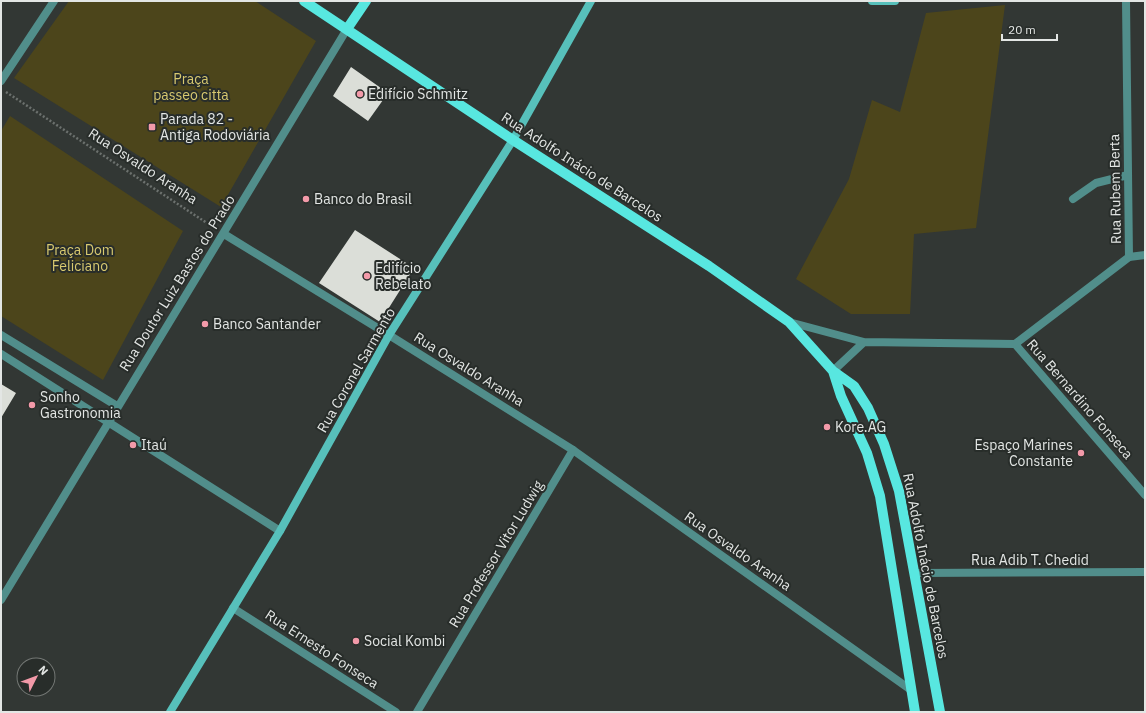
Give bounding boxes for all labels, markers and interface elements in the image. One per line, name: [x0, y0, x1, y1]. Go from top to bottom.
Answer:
scale bar: [1002, 16, 1057, 42]
text: 20 m: [1008, 22, 1036, 37]
park label: Praça passeo citta: [153, 70, 229, 104]
place label: Edifício Schmitz: [368, 85, 468, 103]
marker: Edifício Schmitz: [355, 89, 365, 99]
street label: Rua Adolfo Inácio de Barcelos: [498, 108, 666, 226]
place label: Parada 82 - Antiga Rodoviária: [160, 110, 270, 144]
marker: Parada 82 - Antiga Rodoviária: [147, 122, 157, 132]
street label: Rua Osvaldo Aranha: [85, 124, 201, 208]
street label: Rua Rubem Berta: [1105, 133, 1125, 244]
place label: Banco do Brasil: [314, 190, 412, 208]
street label: Rua Doutor Luiz Bastos do Prado: [115, 191, 239, 374]
marker: Banco do Brasil: [301, 194, 311, 204]
park label: Praça Dom Feliciano: [46, 241, 114, 275]
place label: Edifício Rebelato: [375, 259, 431, 293]
marker: Edifício Rebelato: [362, 271, 372, 281]
street label: Rua Coronel Sarmento: [313, 304, 399, 436]
place label: Banco Santander: [213, 315, 321, 333]
marker: Banco Santander: [200, 319, 210, 329]
street label: Rua Osvaldo Aranha: [411, 328, 528, 410]
street label: Rua Bernardino Fonseca: [1023, 335, 1137, 463]
place label: Sonho Gastronomia: [40, 388, 121, 422]
marker: Sonho Gastronomia: [27, 400, 37, 410]
place label: Kore.AG: [835, 418, 886, 436]
marker: Kore.AG: [822, 422, 832, 432]
place label: Itaú: [141, 436, 167, 454]
place label: Espaço Marines Constante: [974, 436, 1073, 470]
marker: Itaú: [128, 440, 138, 450]
marker: Espaço Marines Constante: [1076, 448, 1086, 458]
street label: Rua Adolfo Inácio de Barcelos: [899, 472, 953, 660]
street label: Rua Professor Vitor Ludwig: [445, 477, 547, 631]
street label: Rua Osvaldo Aranha: [681, 507, 795, 595]
street label: Rua Adib T. Chedid: [971, 551, 1089, 569]
street label: Rua Ernesto Fonseca: [262, 606, 383, 693]
place label: Social Kombi: [364, 632, 445, 650]
marker: Social Kombi: [351, 636, 361, 646]
north arrow: [16, 657, 56, 697]
text: N: [36, 663, 51, 678]

